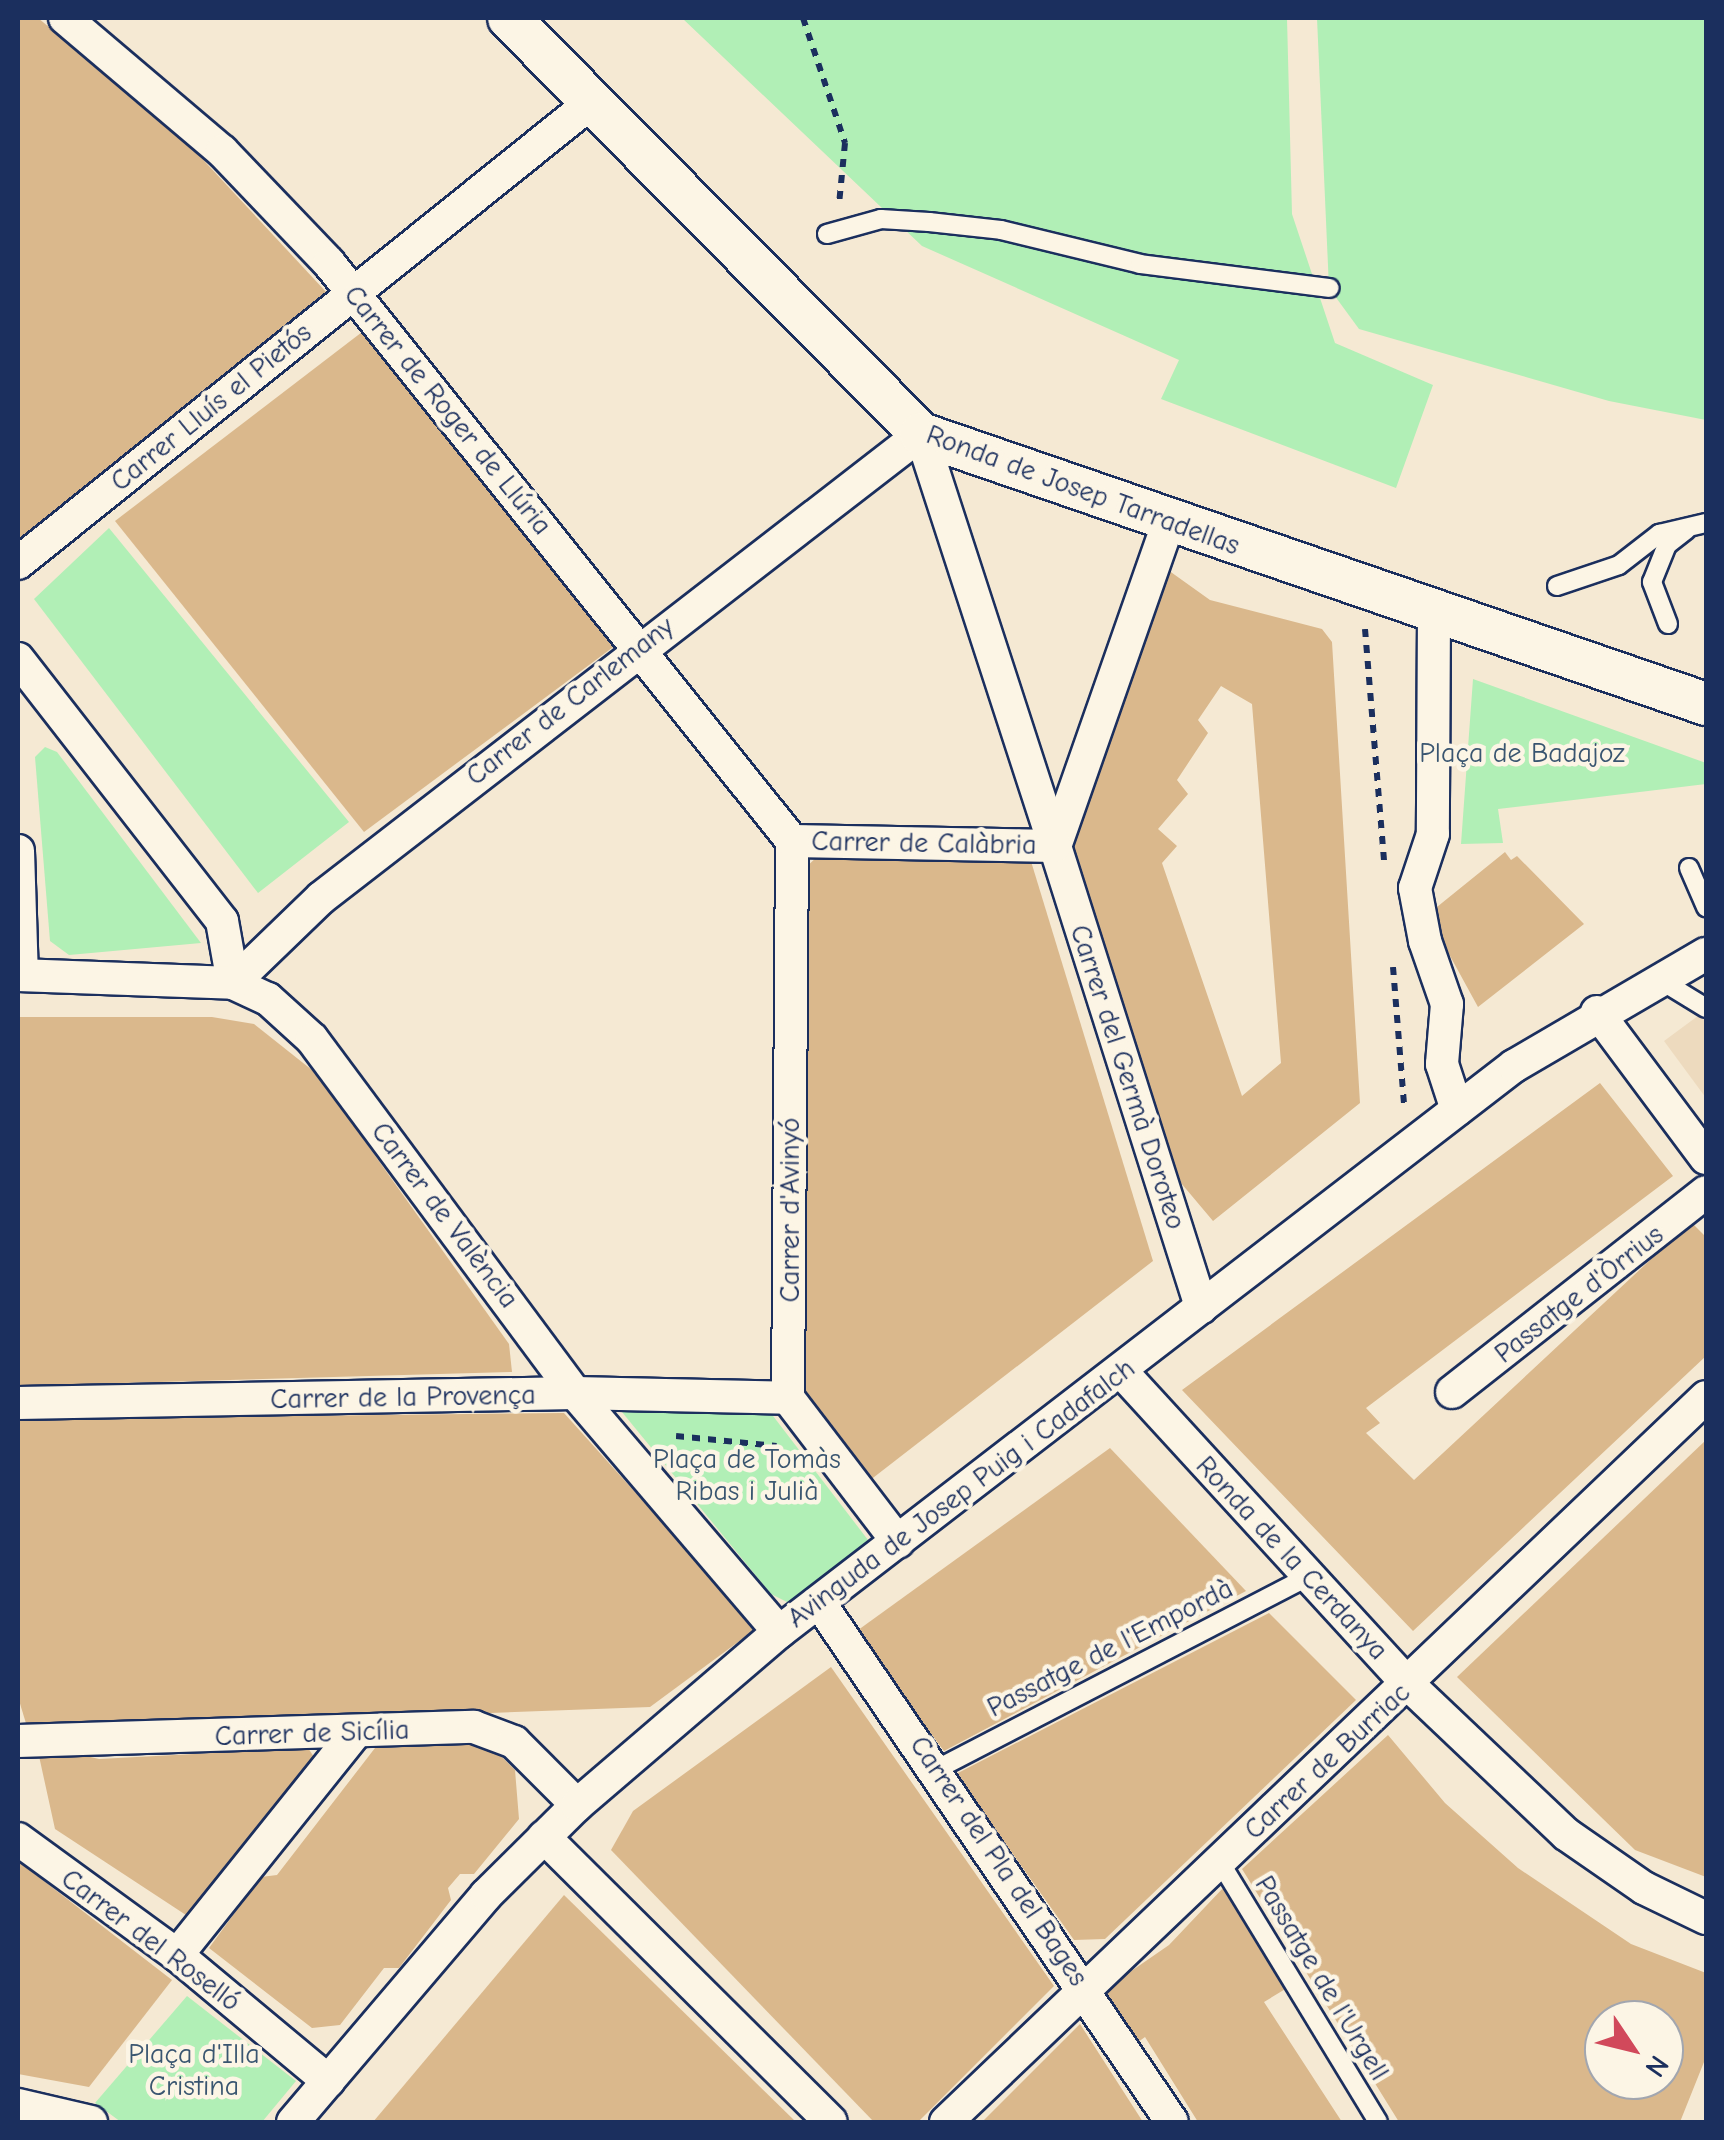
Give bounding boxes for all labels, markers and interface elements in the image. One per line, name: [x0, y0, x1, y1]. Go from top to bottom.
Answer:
street label: Carrer de Roger de Llúria: [337, 279, 559, 541]
street label: Carrer Lluís el Pietós: [104, 316, 318, 498]
street label: Ronda de Josep Tarradellas: [922, 418, 1244, 562]
street label: Carrer de Carlemany: [459, 609, 681, 793]
park label: Plaça de Badajoz: [1419, 736, 1625, 770]
street label: Carrer de Calàbria: [811, 824, 1037, 862]
street label: Carrer del Germà Doroteo: [1063, 921, 1193, 1233]
street label: Carrer de València: [364, 1115, 526, 1315]
street label: Carrer d'Avinyó: [773, 1118, 807, 1302]
street label: Passatge d'Òrrius: [1488, 1218, 1670, 1370]
street label: Avinguda de Josep Puig i Cadafalch: [781, 1351, 1141, 1635]
street label: Carrer de la Provença: [270, 1378, 536, 1416]
park label: Plaça de Tomàs Ribas i Julià: [653, 1442, 841, 1508]
street label: Ronda de la Cerdanya: [1189, 1449, 1395, 1667]
street label: Passatge de l'Empordà: [982, 1571, 1238, 1725]
street label: Carrer de Burriac: [1237, 1676, 1417, 1846]
street label: Carrer de Sicília: [214, 1713, 410, 1753]
street label: Carrer del Pla del Bages: [903, 1730, 1095, 1992]
street label: Carrer del Roselló: [55, 1862, 247, 2018]
street label: Passatge de l'Urgell: [1248, 1870, 1396, 2086]
north arrow: [1584, 2000, 1684, 2100]
park label: Plaça d'Illa Cristina: [128, 2037, 260, 2103]
text: N: [1639, 2049, 1675, 2083]

